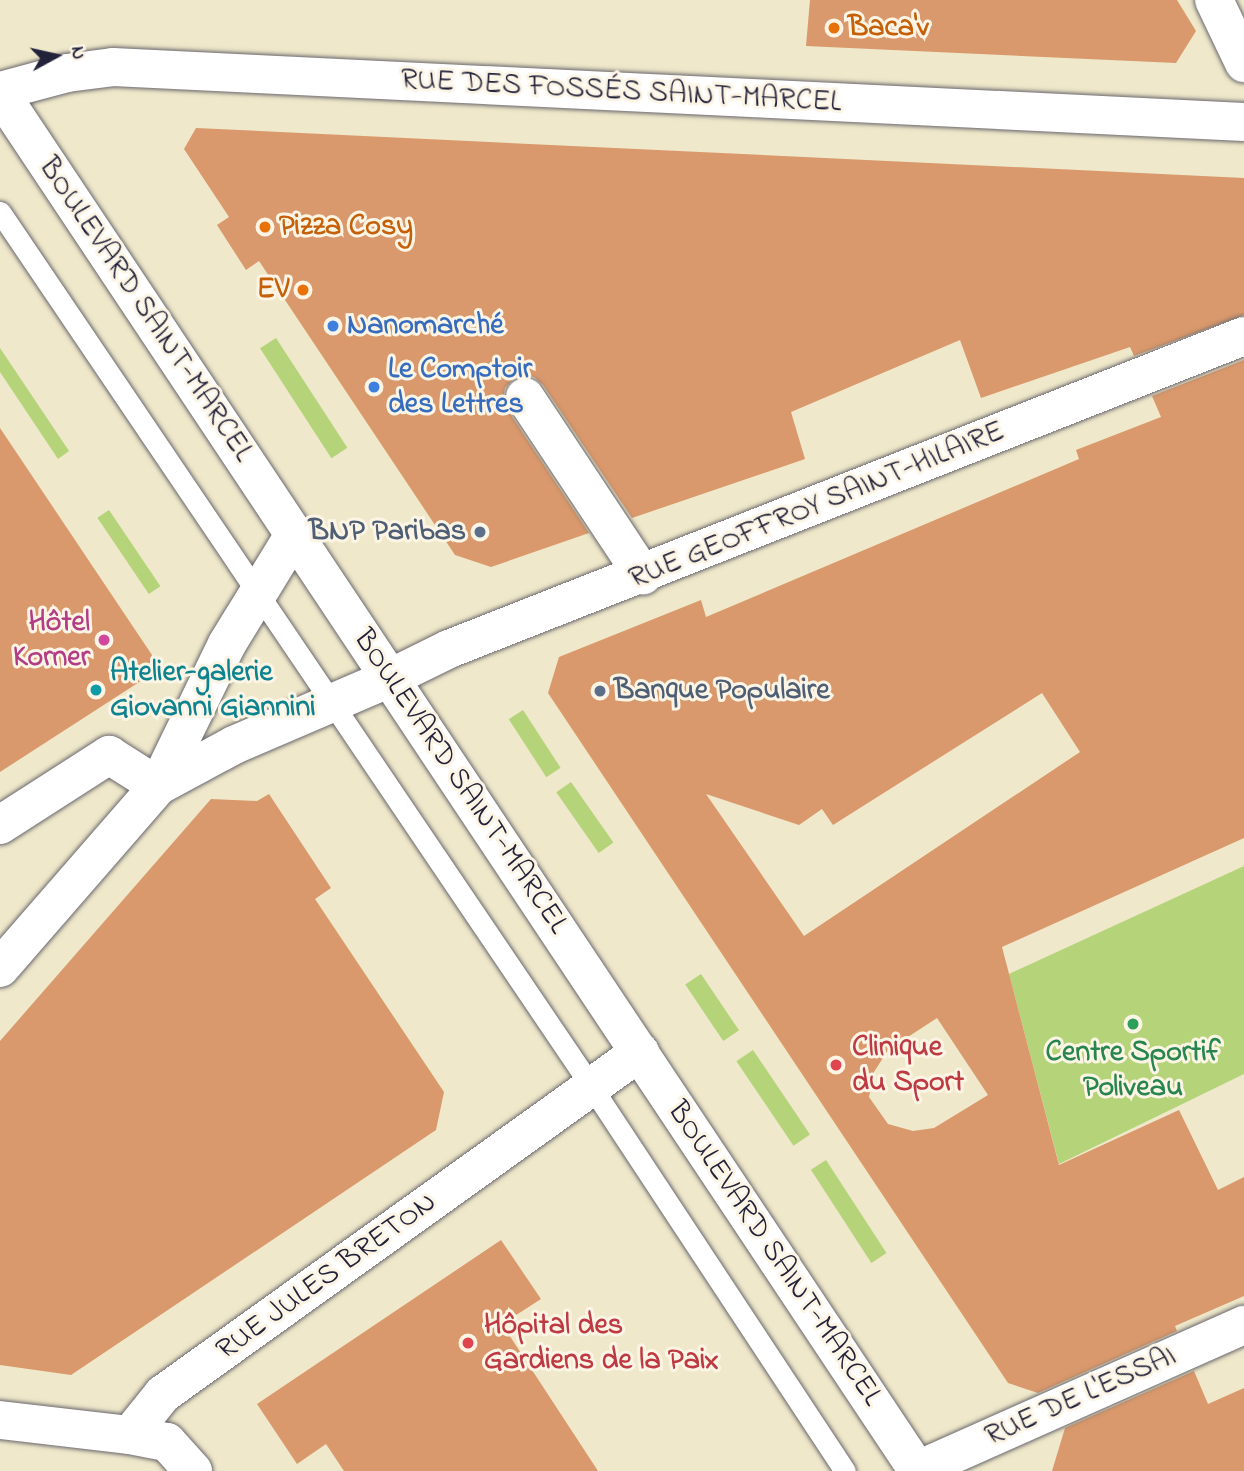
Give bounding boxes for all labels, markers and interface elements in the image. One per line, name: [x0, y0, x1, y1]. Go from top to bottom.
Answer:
place label: Baca'v: [848, 10, 929, 46]
marker: Baca'v: [826, 20, 842, 36]
north arrow: [21, 21, 91, 91]
text: N: [63, 45, 92, 61]
street label: RUE DES FOSSÉS SAINT-MARCEL: [400, 62, 842, 122]
street label: BOULEVARD SAINT-MARCEL: [30, 151, 260, 469]
place label: Pizza Cosy: [279, 209, 413, 245]
marker: Pizza Cosy: [257, 219, 273, 235]
place label: EV: [257, 272, 289, 308]
marker: EV: [295, 282, 311, 298]
place label: Nanomarché: [347, 308, 504, 344]
marker: Nanomarché: [325, 318, 341, 334]
place label: Le Comptoir des Lettres: [388, 352, 532, 422]
marker: Le Comptoir des Lettres: [366, 379, 382, 395]
street label: RUE GEOFFROY SAINT-HILAIRE: [624, 414, 1010, 598]
place label: BNP Paribas: [309, 514, 466, 550]
marker: BNP Paribas: [472, 524, 488, 540]
place label: Hôtel Korner: [13, 605, 90, 676]
street label: BOULEVARD SAINT-MARCEL: [345, 623, 575, 941]
marker: Hôtel Korner: [96, 632, 112, 648]
place label: Atelier-galerie Giovanni Giannini: [110, 655, 316, 726]
place label: Banque Populaire: [614, 673, 830, 709]
marker: Atelier-galerie Giovanni Giannini: [88, 682, 104, 698]
marker: Banque Populaire: [592, 683, 608, 699]
marker: Centre Sportif Poliveau: [1125, 1016, 1141, 1032]
place label: Clinique du Sport: [852, 1030, 964, 1100]
place label: Centre Sportif Poliveau: [1046, 1035, 1220, 1106]
marker: Clinique du Sport: [826, 1055, 846, 1075]
street label: BOULEVARD SAINT-MARCEL: [659, 1095, 889, 1413]
street label: RUE JULES BRETON: [210, 1185, 444, 1369]
place label: Hôpital des Gardiens de la Paix: [484, 1308, 719, 1378]
marker: Hôpital des Gardiens de la Paix: [458, 1333, 478, 1353]
street label: RUE DE L'ESSAI: [980, 1339, 1182, 1455]

